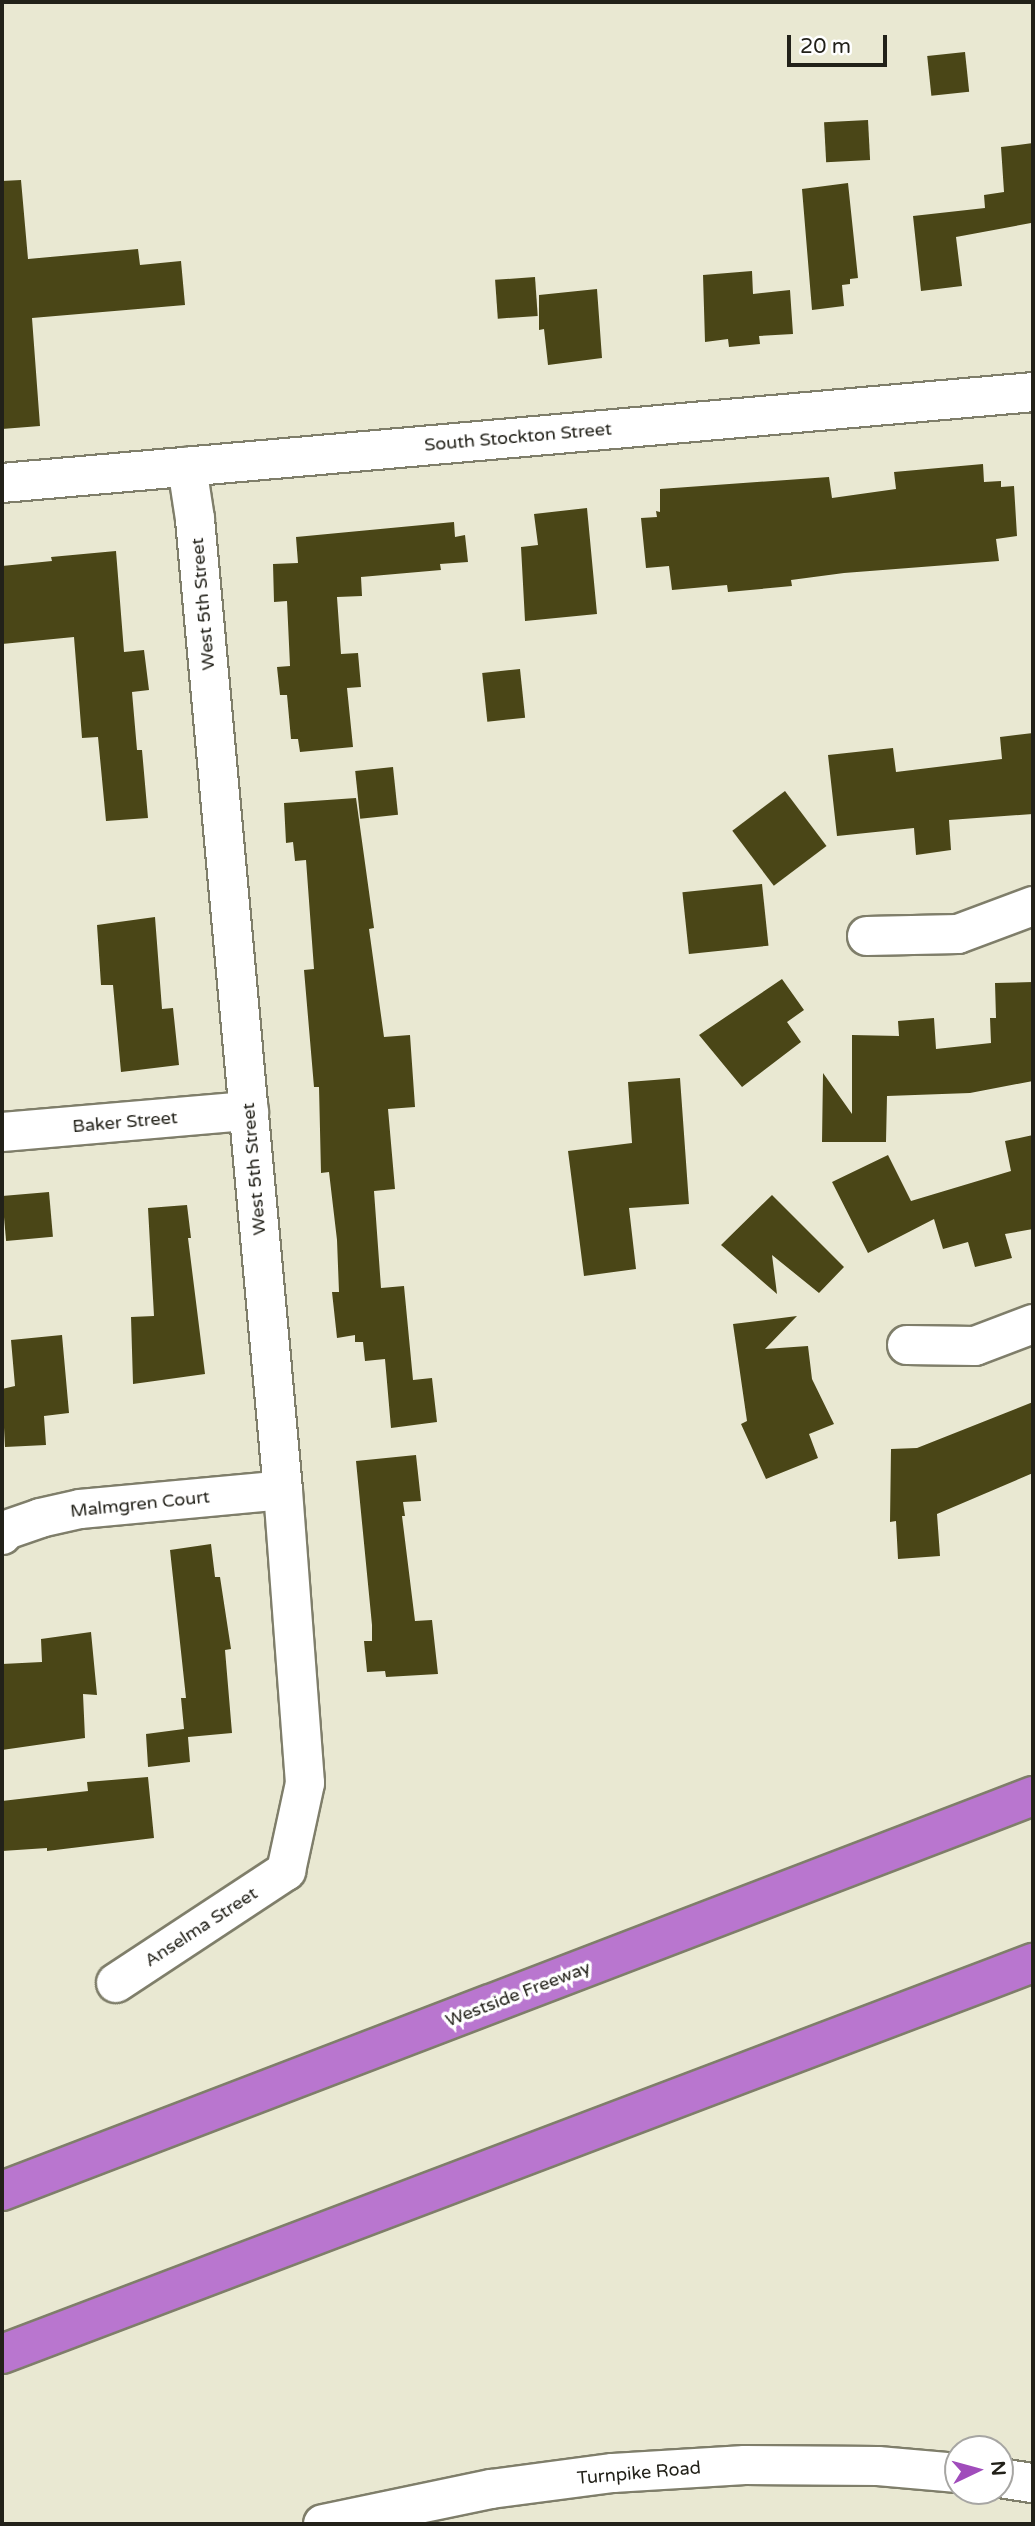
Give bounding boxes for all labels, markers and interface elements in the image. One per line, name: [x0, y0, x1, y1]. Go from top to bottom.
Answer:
scale bar: [790, 21, 890, 65]
text: 20 m: [800, 34, 851, 59]
street label: South Stockton Street: [423, 418, 613, 456]
street label: West 5th Street: [186, 537, 220, 671]
street label: West 5th Street: [237, 1102, 271, 1236]
street label: Baker Street: [72, 1107, 178, 1137]
street label: Malmgren Court: [69, 1486, 211, 1522]
street label: Anselma Street: [140, 1882, 262, 1972]
street label: Westside Freeway: [442, 1956, 594, 2032]
north arrow: [944, 2435, 1014, 2505]
street label: Turnpike Road: [576, 2457, 702, 2489]
text: N: [986, 2460, 1010, 2477]

